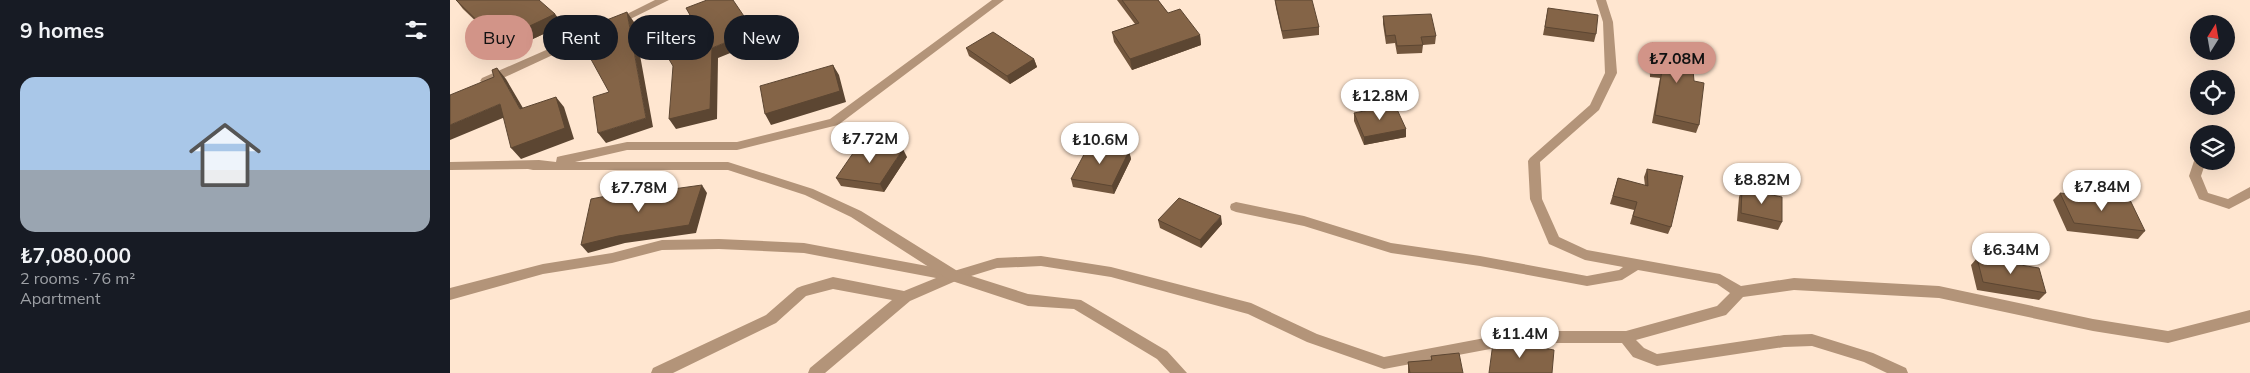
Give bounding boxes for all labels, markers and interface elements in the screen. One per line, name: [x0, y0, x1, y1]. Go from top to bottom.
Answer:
chip: Buy: [465, 15, 533, 60]
chip: Rent: [543, 15, 618, 60]
chip: Filters: [628, 15, 714, 60]
chip: New: [724, 15, 799, 60]
north arrow: [2190, 15, 2235, 60]
map controls: [2190, 15, 2235, 170]
icon: filters: [402, 16, 430, 44]
text: 9 homes: [20, 17, 104, 43]
pin: ₺7.08M: [1636, 42, 1718, 84]
text: ₺7.08M: [1649, 48, 1705, 68]
button: locate: [2190, 70, 2235, 115]
pin: ₺12.8M: [1339, 78, 1421, 121]
text: ₺12.8M: [1352, 85, 1408, 105]
icon: home: [180, 110, 270, 200]
pin: ₺7.72M: [829, 121, 911, 164]
pin: ₺10.6M: [1059, 122, 1141, 165]
button: layers: [2190, 125, 2235, 170]
text: ₺7.72M: [842, 128, 898, 148]
text: ₺10.6M: [1072, 129, 1128, 149]
pin: ₺8.82M: [1721, 162, 1803, 205]
text: ₺8.82M: [1734, 169, 1790, 189]
pin: ₺7.78M: [598, 170, 680, 213]
pin: ₺7.84M: [2061, 170, 2143, 212]
text: ₺7.84M: [2074, 176, 2130, 196]
text: ₺7.78M: [611, 177, 667, 197]
pin: ₺6.34M: [1970, 232, 2052, 275]
text: ₺6.34M: [1983, 239, 2039, 259]
text: ₺7,080,000: [20, 242, 131, 268]
text: 2 rooms · 76 m²: [20, 268, 135, 288]
text: Apartment: [20, 288, 101, 308]
pin: ₺11.4M: [1479, 316, 1561, 359]
text: ₺11.4M: [1492, 323, 1548, 343]

